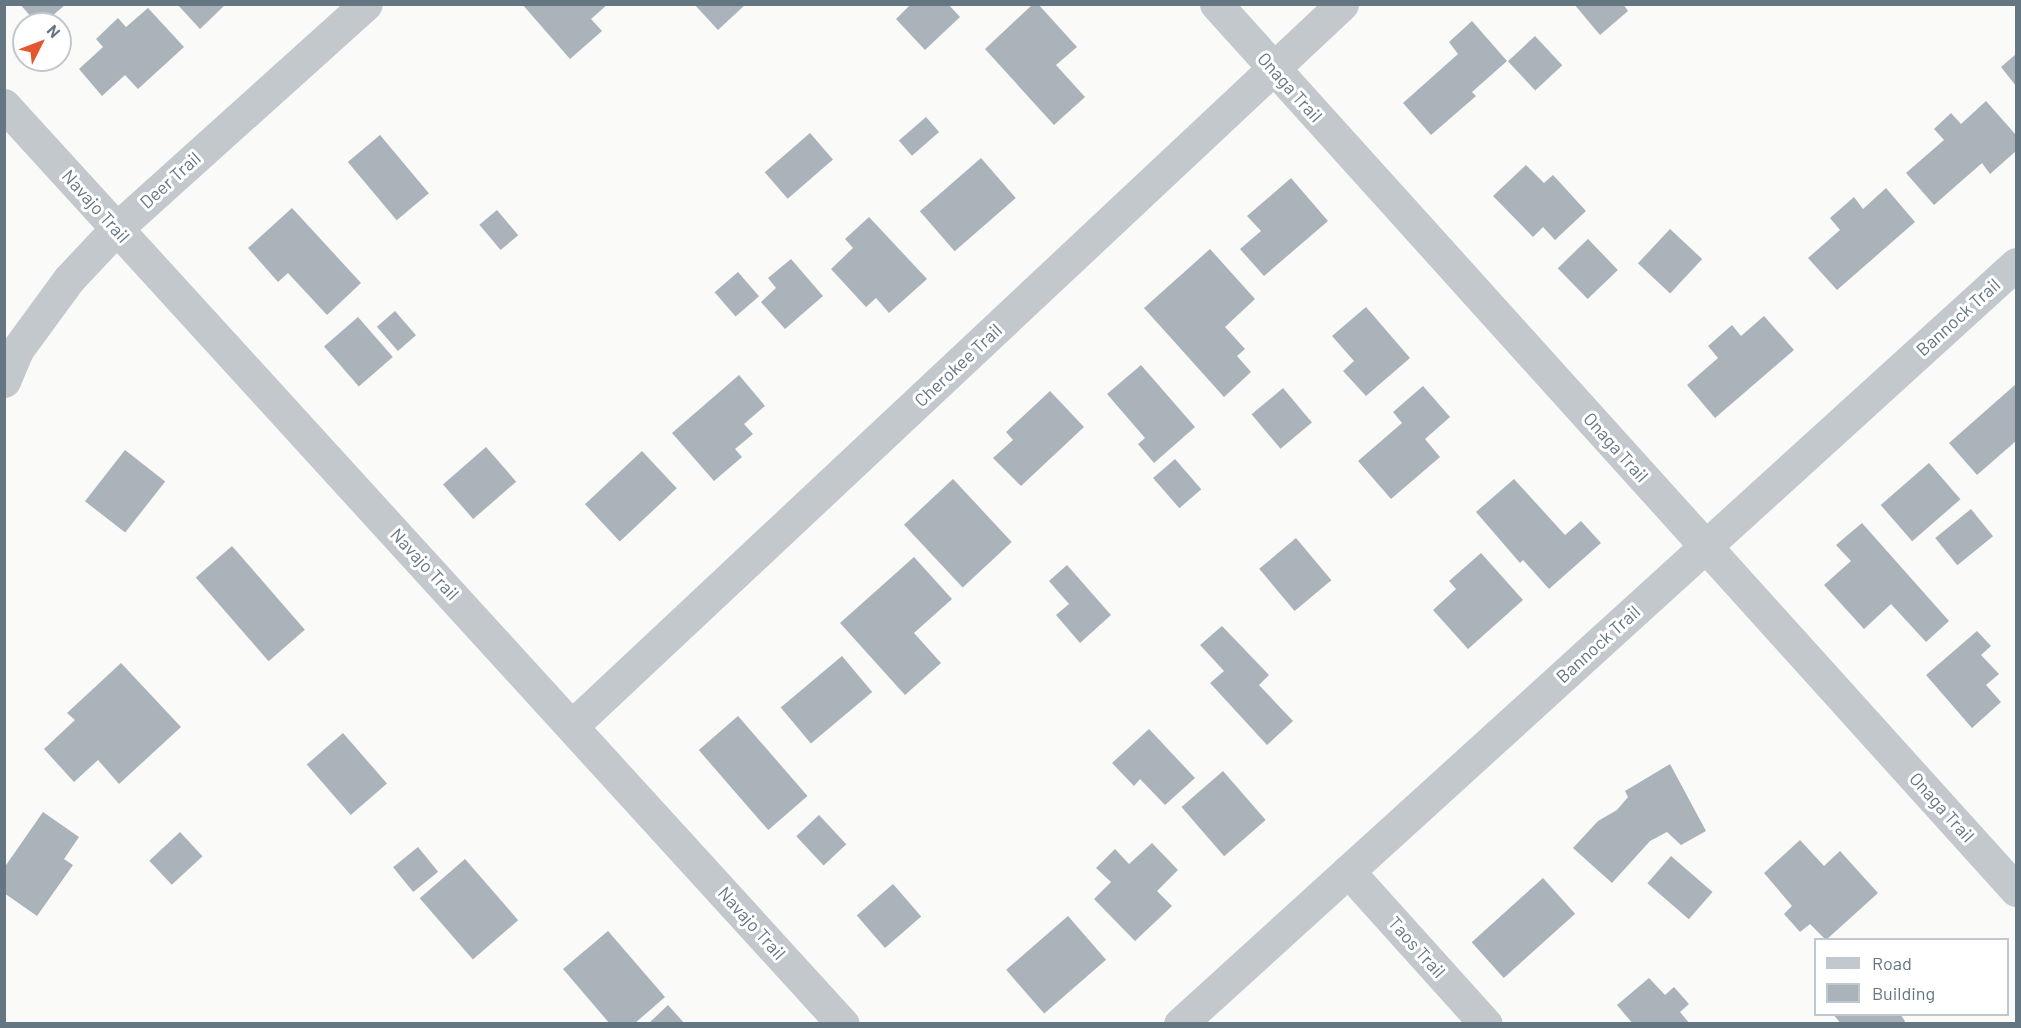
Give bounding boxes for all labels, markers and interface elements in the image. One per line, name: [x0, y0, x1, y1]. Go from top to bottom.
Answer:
north arrow: [12, 12, 72, 72]
text: N: [44, 21, 65, 41]
street label: Onaga Trail: [1253, 48, 1327, 126]
street label: Deer Trail: [135, 147, 205, 213]
street label: Navajo Trail: [58, 165, 134, 247]
street label: Bannock Trail: [1912, 274, 2004, 360]
street label: Cherokee Trail: [910, 319, 1006, 411]
street label: Onaga Trail: [1579, 408, 1653, 486]
street label: Navajo Trail: [386, 524, 464, 604]
street label: Bannock Trail: [1552, 601, 1644, 687]
street label: Onaga Trail: [1905, 768, 1979, 846]
street label: Navajo Trail: [714, 882, 790, 964]
street label: Taos Trail: [1384, 912, 1450, 982]
legend: [1814, 938, 2009, 1016]
text: Road: [1872, 952, 1912, 974]
text: Building: [1872, 982, 1935, 1004]

